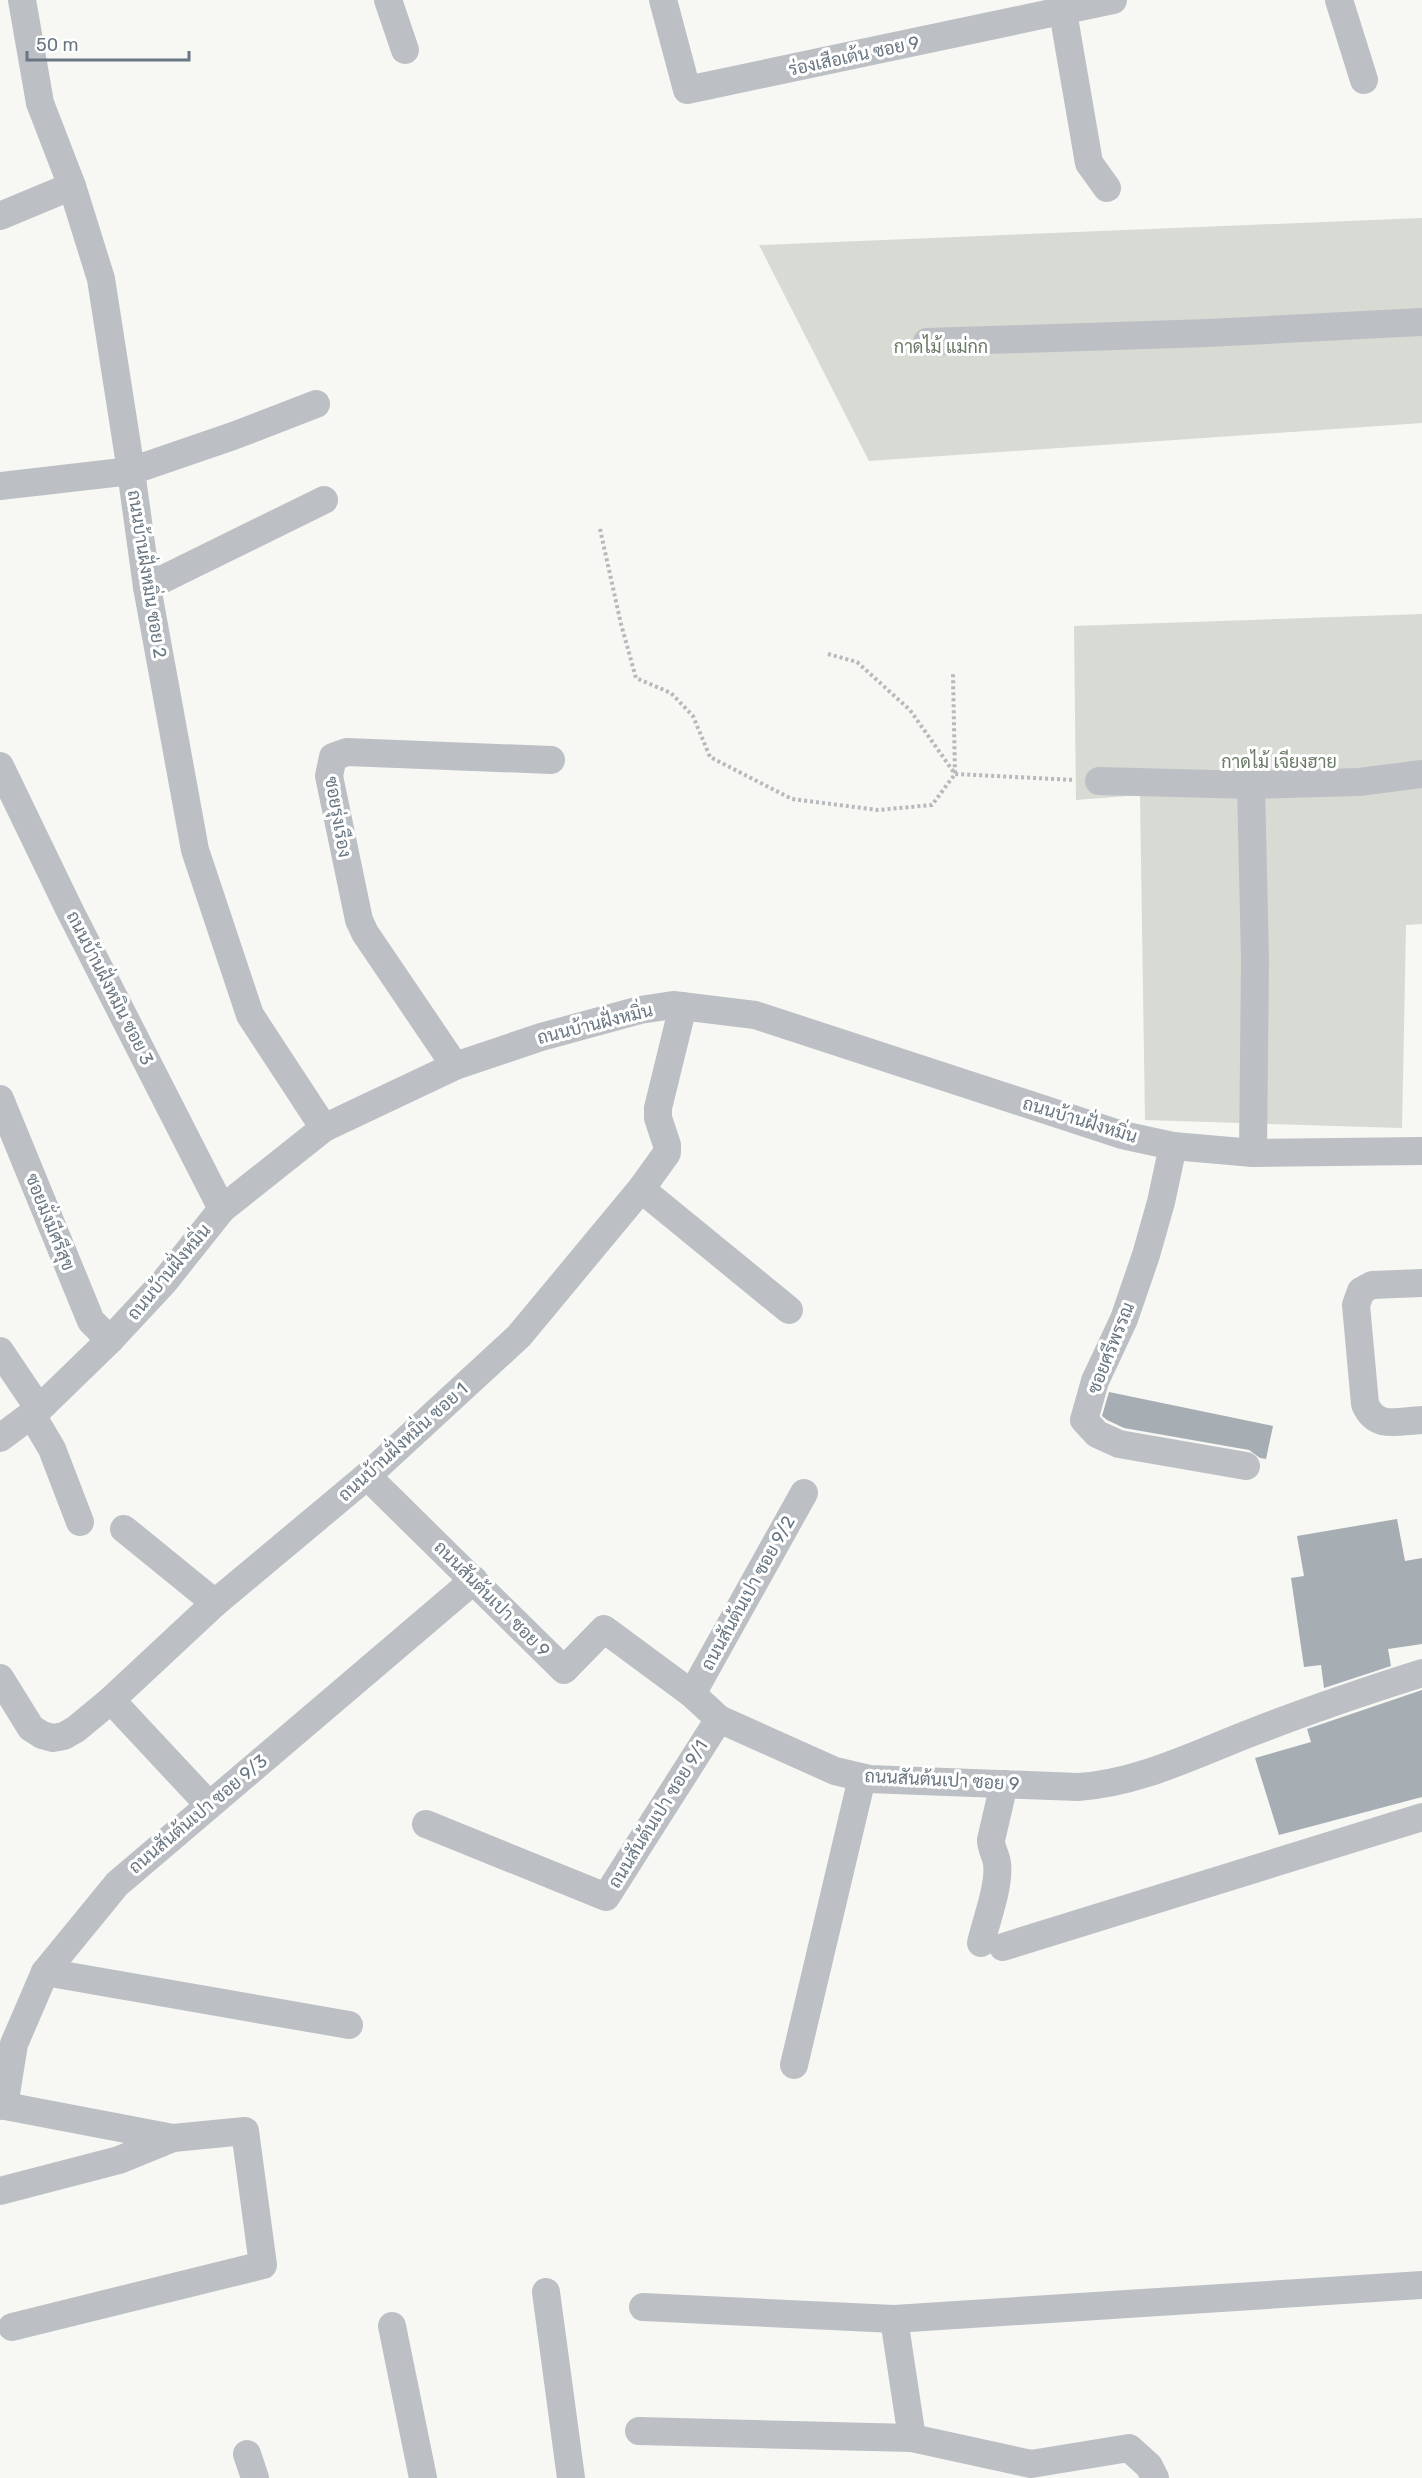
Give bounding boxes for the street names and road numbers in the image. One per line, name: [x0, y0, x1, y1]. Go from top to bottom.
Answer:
street label: ร่องเสือเต้น ซอย 9: [786, 30, 922, 81]
street label: ถนนบ้านฝั่งหมิ่น ซอย 2: [123, 488, 176, 660]
street label: ซอยรุ่งเรือง: [319, 775, 357, 859]
street label: ถนนบ้านฝั่งหมิน ซอย 3: [62, 905, 162, 1069]
street label: ถนนบ้านฝั่งหมิ่น: [534, 995, 655, 1049]
street label: ถนนบ้านฝั่งหมิ่น: [1020, 1088, 1141, 1148]
street label: ซอยมั่งมีศรีสุข: [20, 1169, 84, 1274]
street label: ถนนบ้านฝั่งหมิ่น: [119, 1217, 216, 1324]
street label: ซอยศรีพรรณ: [1081, 1298, 1139, 1397]
street label: ถนนบ้านฝั่งหมิ่น ซอย 1: [331, 1375, 472, 1506]
street label: ถนนสันต้นเปา ซอย 9/2: [696, 1511, 800, 1674]
street label: ถนนสันต้นเปา ซอย 9: [429, 1536, 555, 1662]
street label: ถนนสันต้นเปา ซอย 9/1: [603, 1735, 713, 1892]
street label: ถนนสันต้นเปา ซอย 9/3: [124, 1749, 272, 1878]
street label: ถนนสันต้นเปา ซอย 9: [864, 1764, 1020, 1795]

